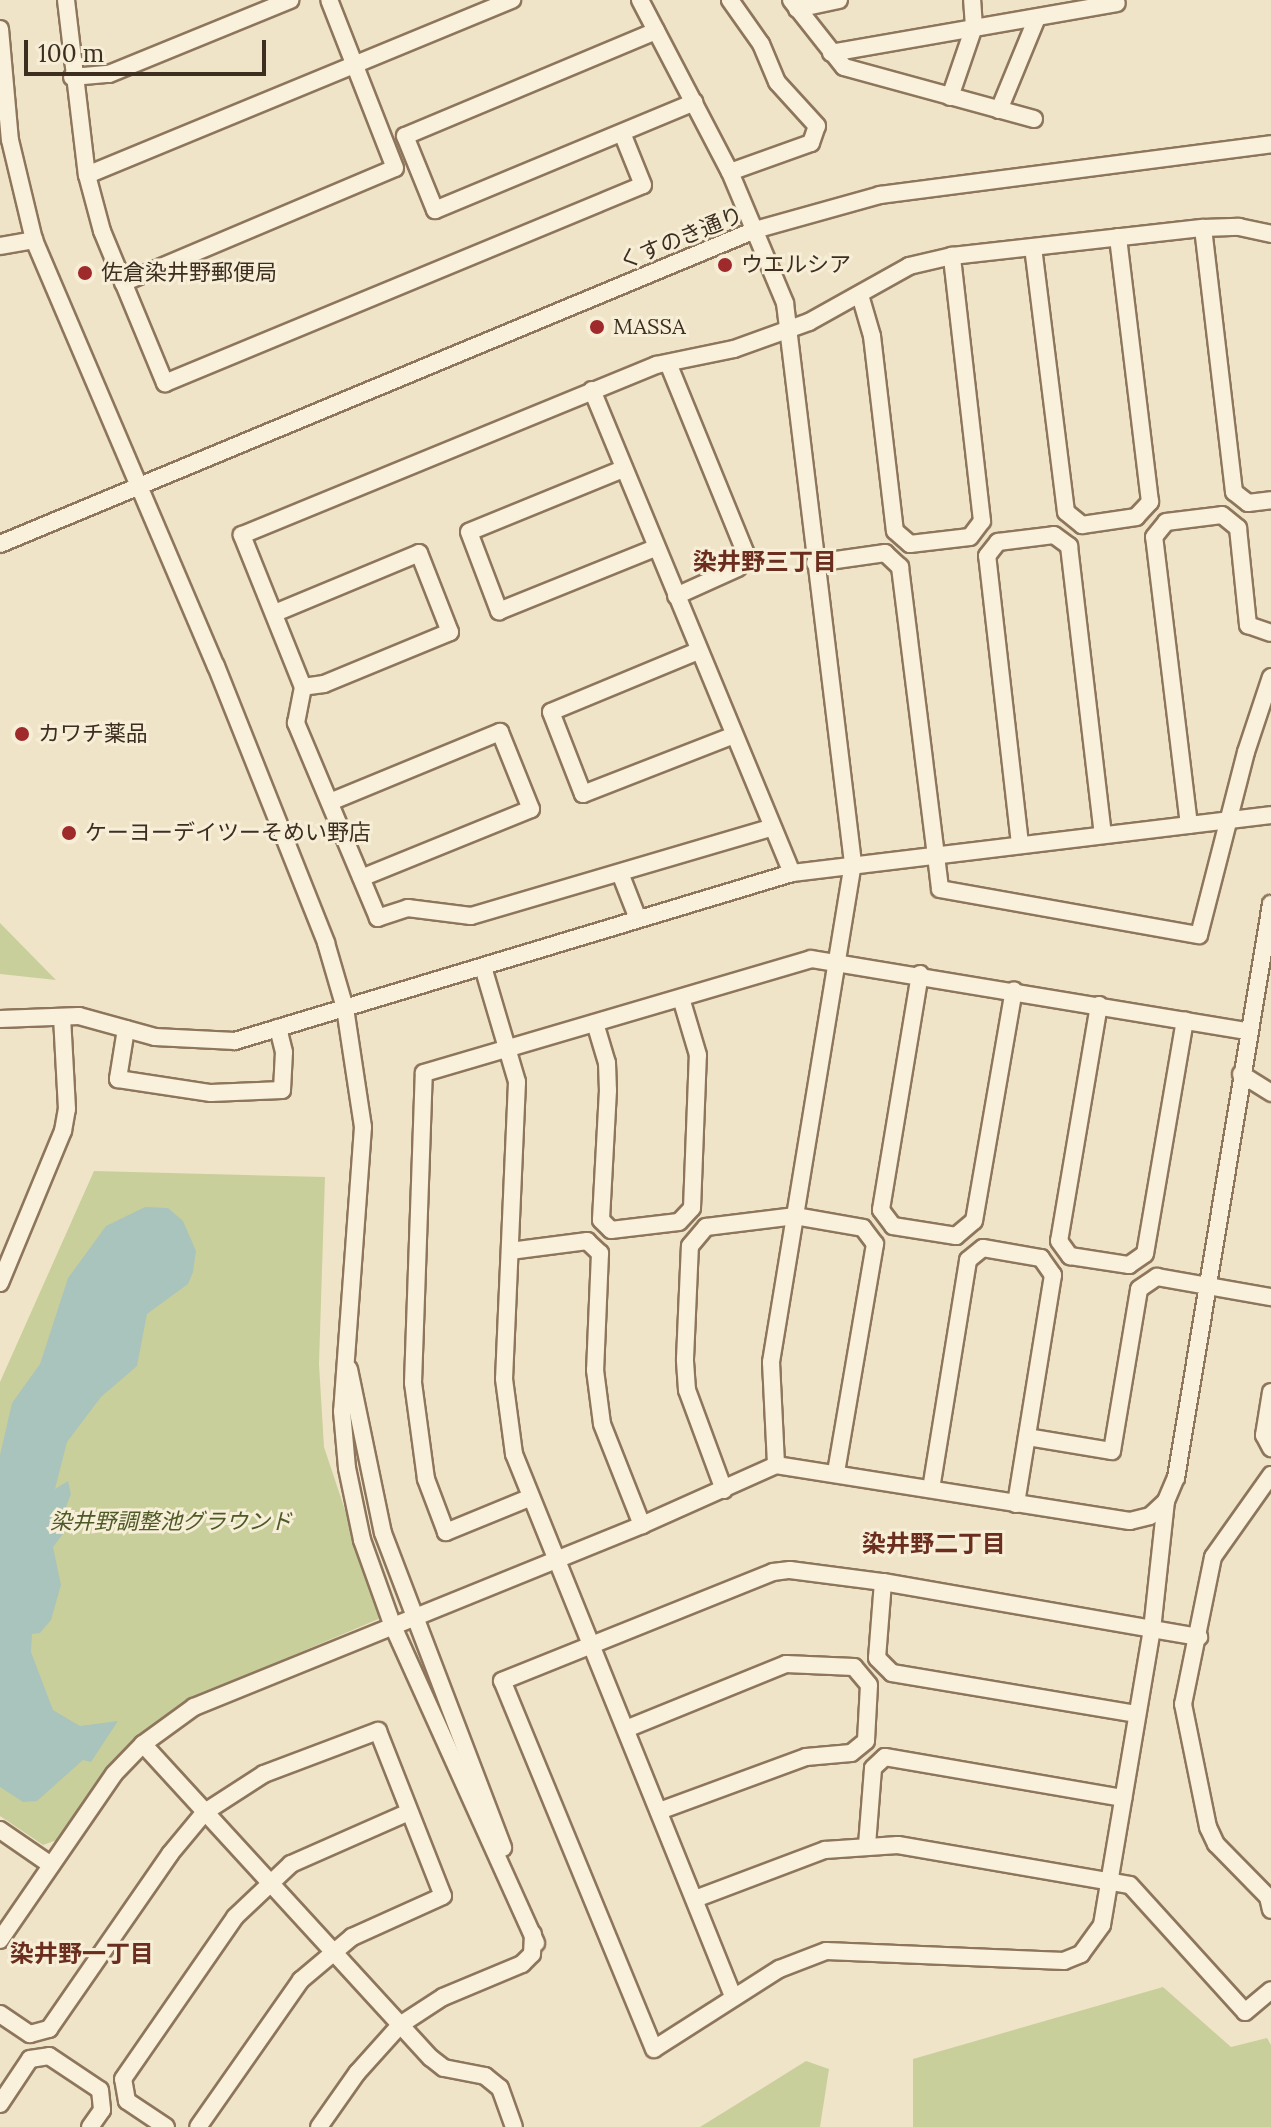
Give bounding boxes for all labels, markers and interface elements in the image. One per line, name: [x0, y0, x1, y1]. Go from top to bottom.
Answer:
scale bar: [28, 24, 270, 74]
text: 100 m: [38, 38, 104, 69]
street label: くすのき通り: [615, 201, 747, 275]
place label: ウエルシア: [741, 252, 851, 278]
marker: ウエルシア: [716, 256, 734, 274]
place label: 佐倉染井野郵便局: [101, 260, 277, 286]
marker: 佐倉染井野郵便局: [76, 264, 94, 282]
place label: MASSA: [613, 314, 686, 340]
marker: MASSA: [588, 318, 606, 336]
district label: 染井野三丁目: [693, 548, 837, 576]
place label: カワチ薬品: [38, 721, 148, 747]
marker: カワチ薬品: [13, 725, 31, 743]
place label: ケーヨーデイツーそめい野店: [85, 820, 371, 846]
marker: ケーヨーデイツーそめい野店: [60, 824, 78, 842]
park label: 染井野調整池グラウンド: [50, 1509, 292, 1535]
district label: 染井野二丁目: [862, 1530, 1006, 1558]
district label: 染井野一丁目: [10, 1940, 154, 1968]

